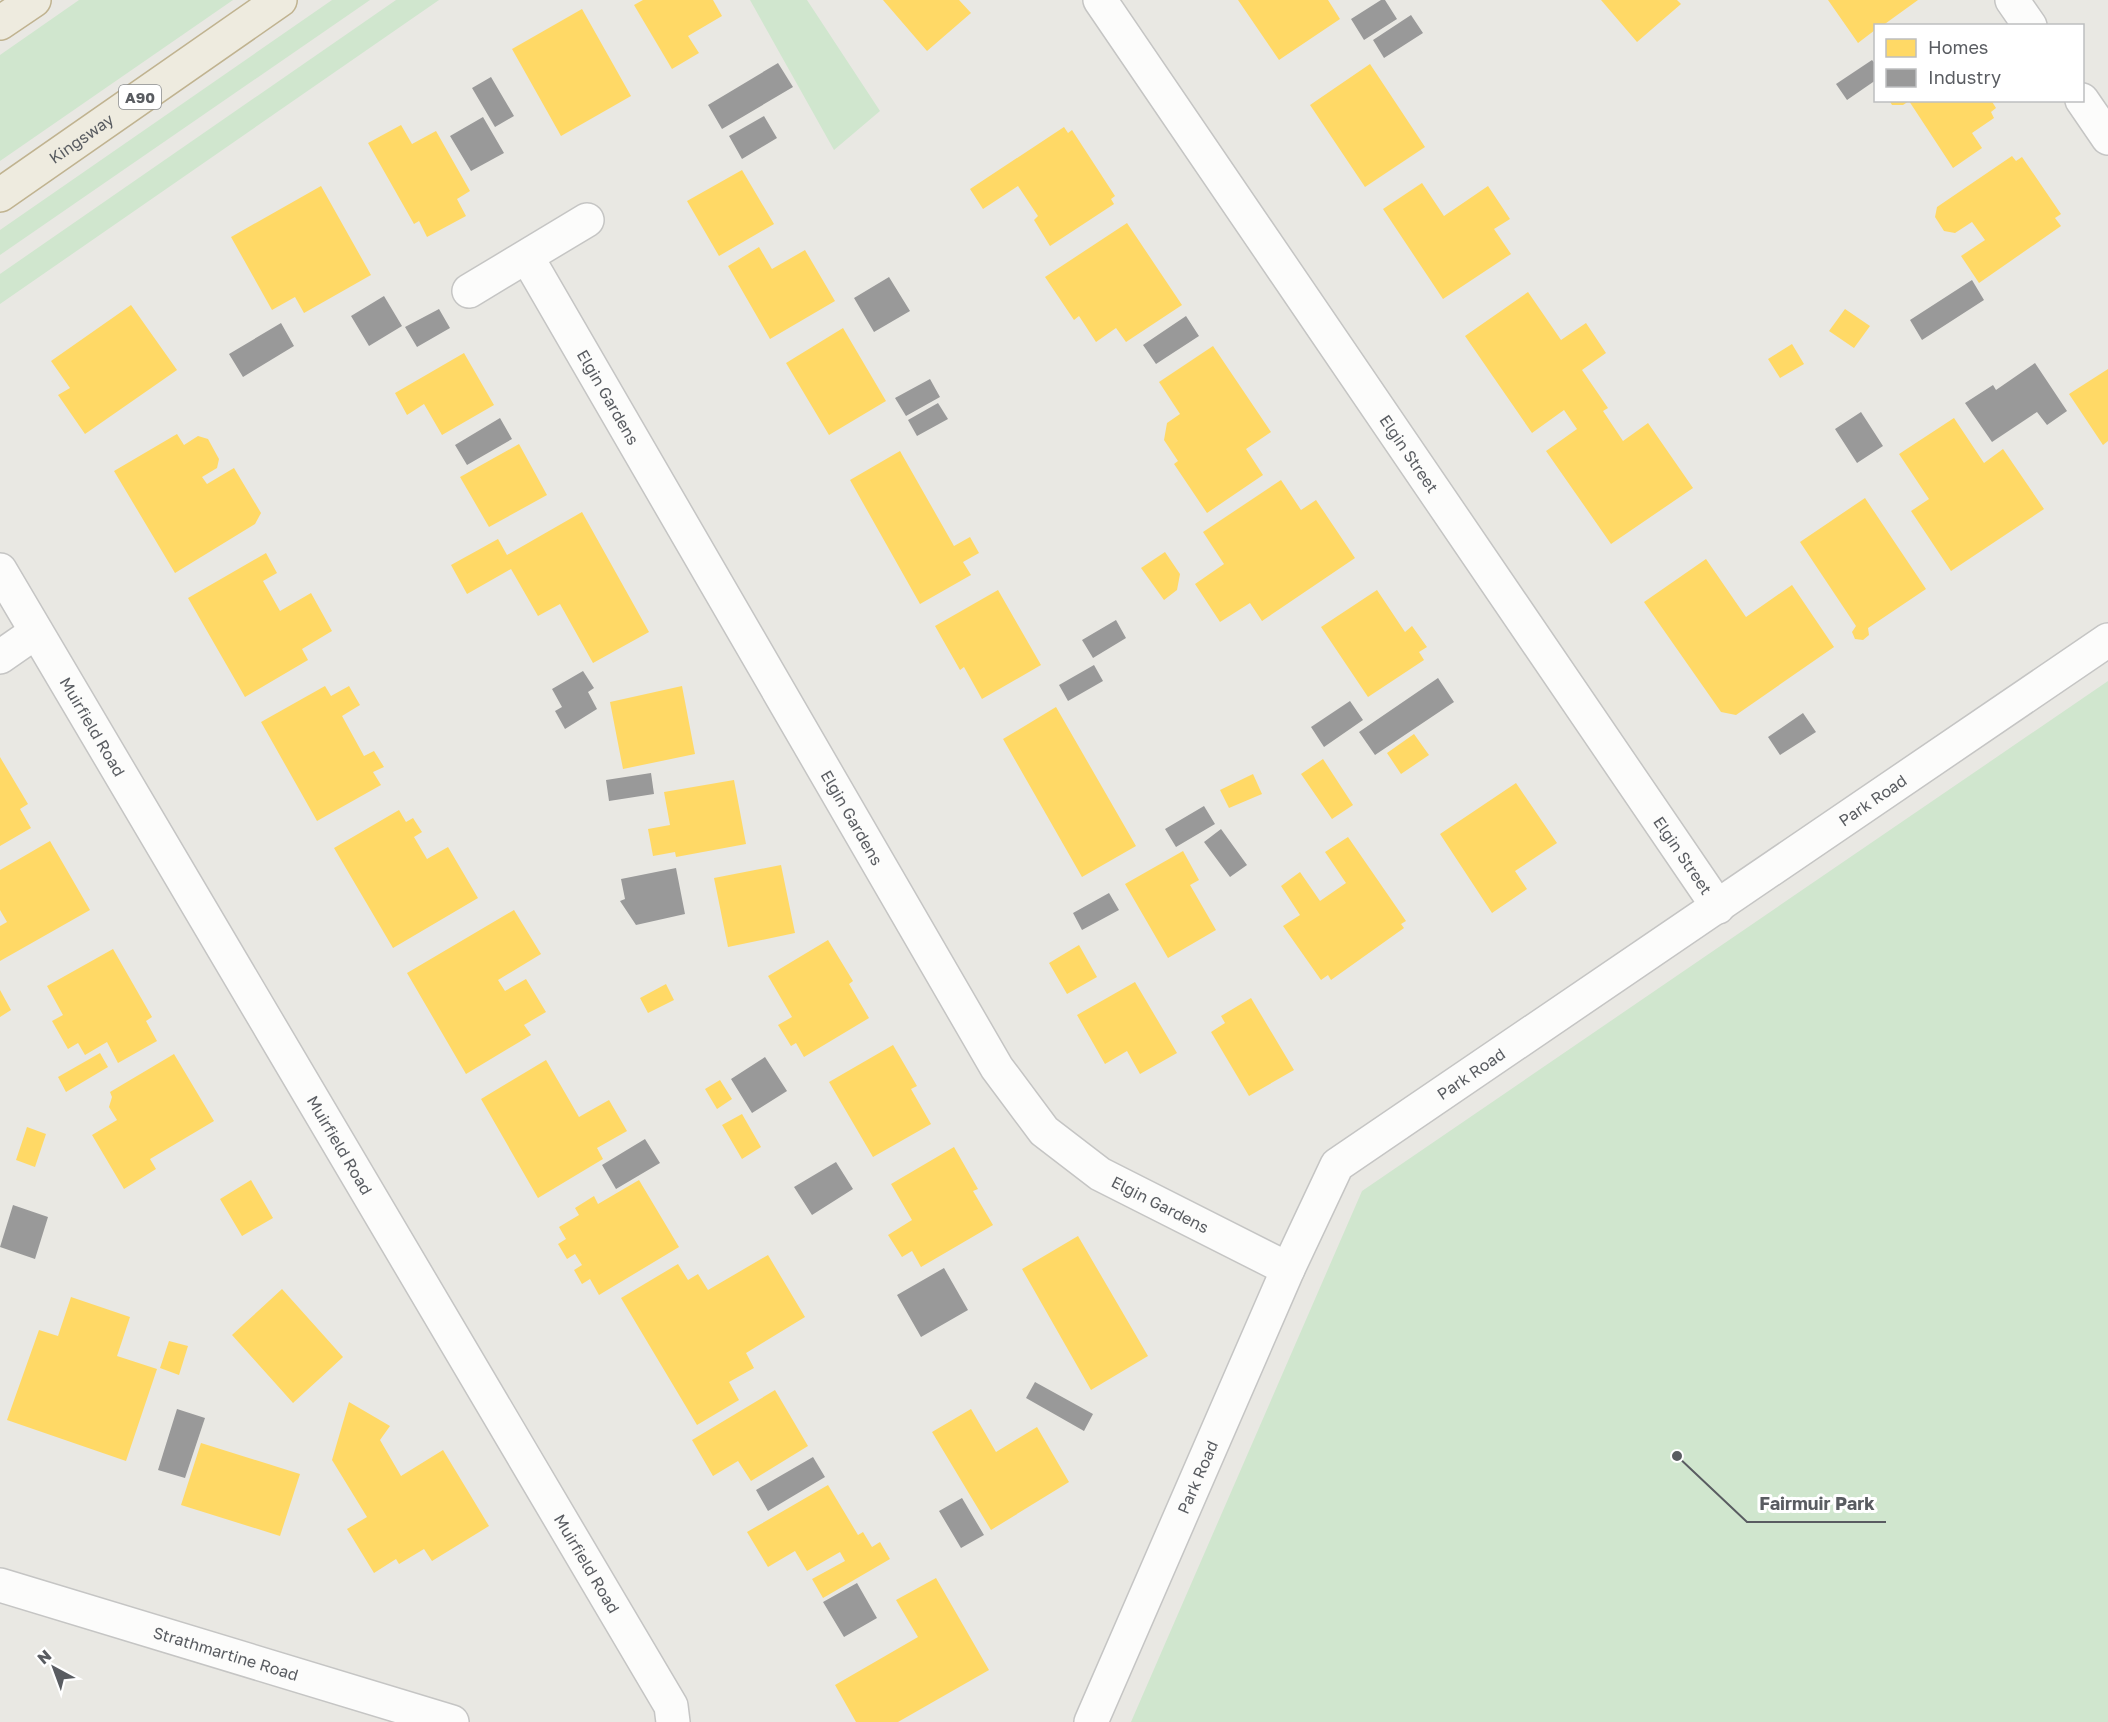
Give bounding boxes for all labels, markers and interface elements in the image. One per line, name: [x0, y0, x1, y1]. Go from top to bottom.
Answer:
legend: [1874, 24, 2084, 102]
text: Homes: [1928, 36, 1988, 58]
text: Industry: [1928, 66, 2001, 88]
road number: A90: [119, 85, 161, 109]
street label: Kingsway: [45, 109, 117, 168]
street label: Elgin Gardens: [573, 346, 644, 448]
street label: Elgin Street: [1375, 411, 1443, 497]
street label: Muirfield Road: [56, 673, 130, 780]
street label: Elgin Gardens: [817, 767, 887, 869]
street label: Park Road: [1835, 770, 1910, 830]
street label: Elgin Street: [1649, 812, 1716, 898]
street label: Park Road: [1433, 1044, 1509, 1104]
street label: Muirfield Road: [303, 1092, 377, 1198]
street label: Elgin Gardens: [1108, 1171, 1212, 1237]
street label: Park Road: [1173, 1437, 1222, 1517]
callout: Fairmuir Park: [1747, 1486, 1886, 1522]
text: Fairmuir Park: [1759, 1492, 1875, 1514]
street label: Muirfield Road: [550, 1510, 624, 1617]
street label: Strathmartine Road: [151, 1622, 301, 1685]
north arrow: [24, 1638, 84, 1698]
text: N: [33, 1645, 55, 1668]

